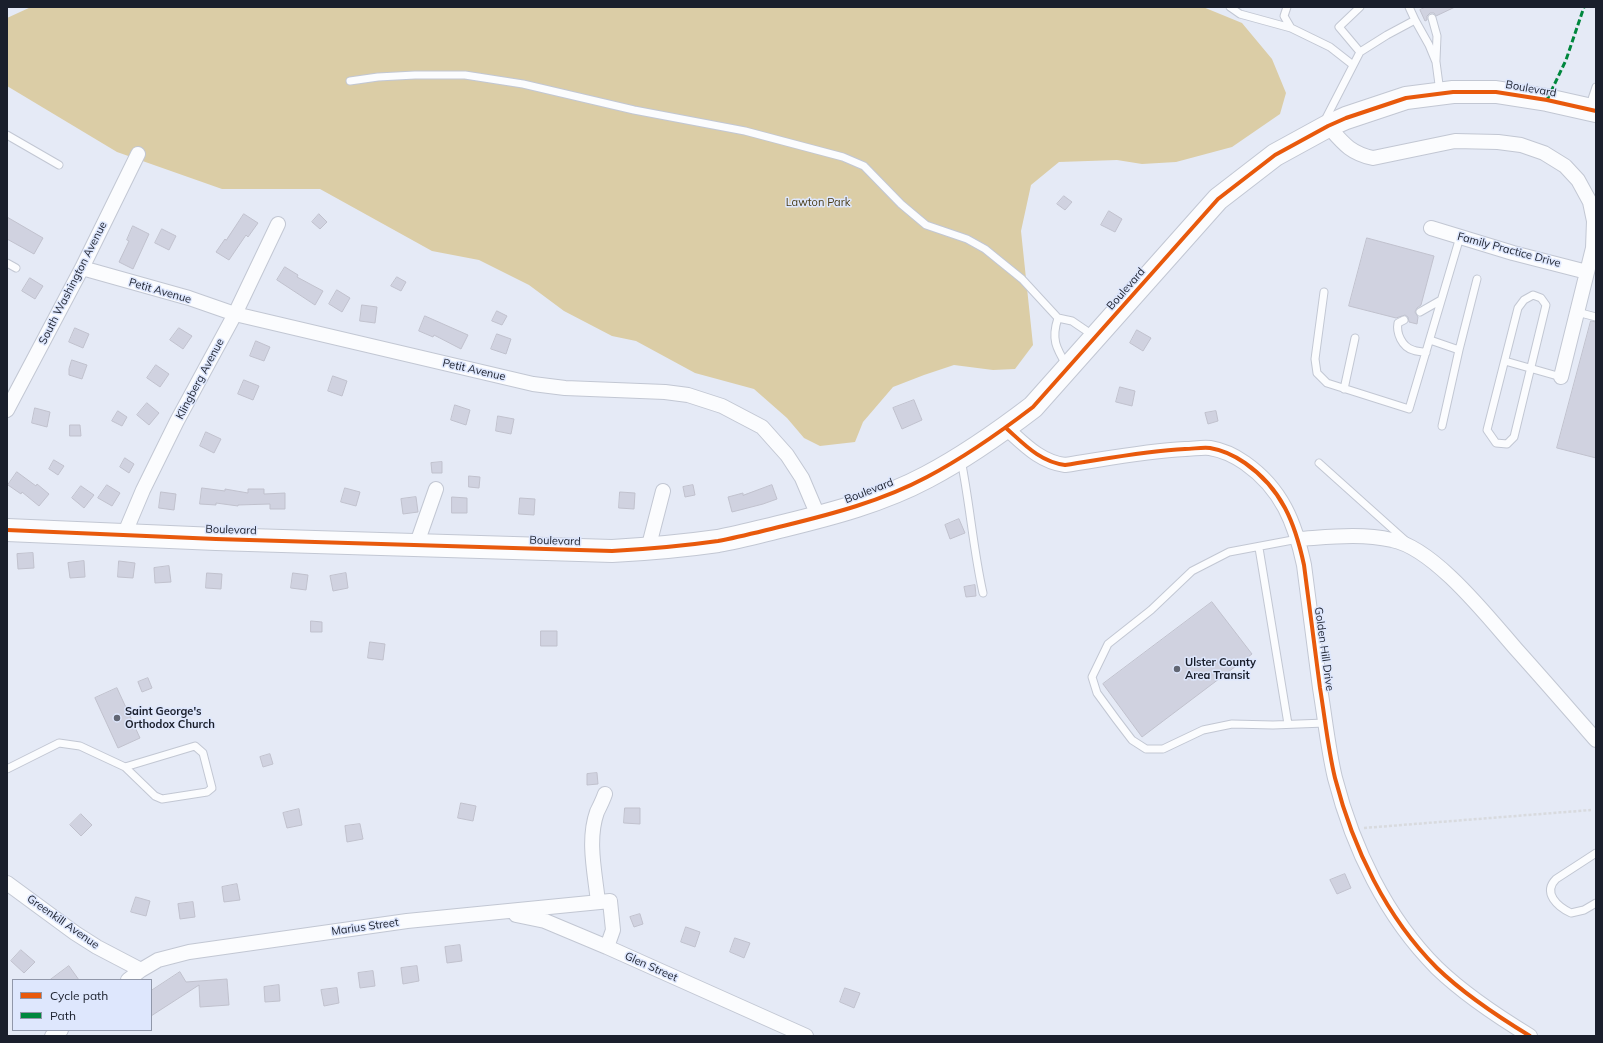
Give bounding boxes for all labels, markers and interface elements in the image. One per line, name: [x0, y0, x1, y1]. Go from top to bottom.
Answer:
street label: Boulevard: [1504, 78, 1558, 100]
park label: Lawton Park: [786, 196, 850, 210]
street label: South Washington Avenue: [36, 219, 110, 347]
street label: Family Practice Drive: [1456, 230, 1562, 270]
street label: Boulevard: [1104, 265, 1148, 313]
street label: Petit Avenue: [127, 276, 193, 306]
street label: Klingberg Avenue: [173, 336, 227, 422]
street label: Petit Avenue: [441, 356, 507, 384]
street label: Boulevard: [843, 476, 895, 506]
street label: Boulevard: [205, 523, 257, 537]
street label: Boulevard: [529, 534, 581, 548]
street label: Golden Hill Drive: [1312, 606, 1336, 692]
place label: Ulster County Area Transit: [1185, 656, 1256, 682]
marker: Ulster County Area Transit: [1172, 664, 1182, 674]
place label: Saint George's Orthodox Church: [125, 705, 215, 731]
marker: Saint George's Orthodox Church: [112, 713, 122, 723]
street label: Greenkill Avenue: [24, 892, 102, 952]
street label: Marius Street: [331, 916, 399, 938]
street label: Glen Street: [623, 950, 679, 984]
legend: [12, 979, 152, 1031]
text: Cycle path: [50, 988, 108, 1003]
text: Path: [50, 1008, 76, 1023]

